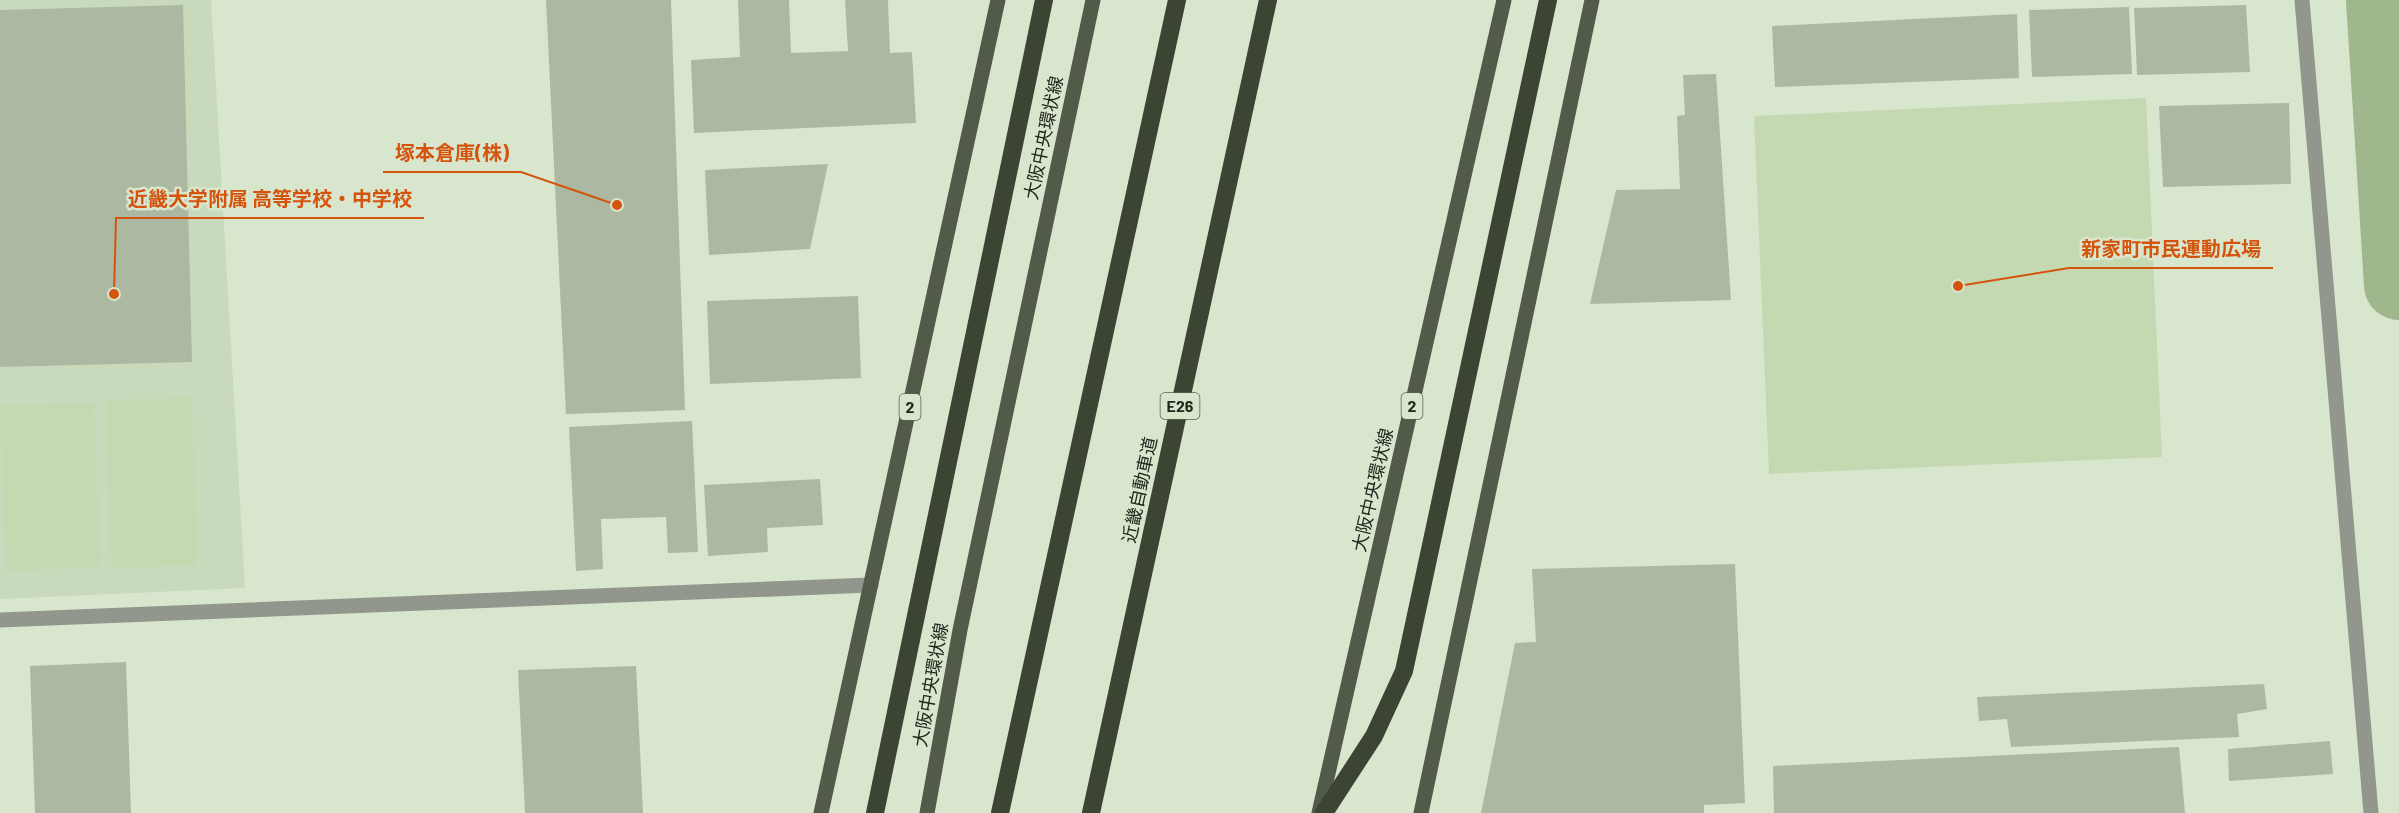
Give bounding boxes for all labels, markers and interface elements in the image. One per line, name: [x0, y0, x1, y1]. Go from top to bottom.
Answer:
street label: 大阪中央環状線: [1019, 74, 1067, 202]
callout: 塚本倉庫(株): [383, 134, 521, 172]
text: 塚本倉庫(株): [395, 140, 509, 164]
callout: 近畿大学附属 高等学校・中学校: [116, 180, 424, 218]
text: 近畿大学附属 高等学校・中学校: [128, 186, 412, 210]
callout: 新家町市民運動広場: [2069, 230, 2273, 268]
text: 新家町市民運動広場: [2081, 236, 2261, 260]
road number: E26: [1160, 393, 1200, 419]
road number: 2: [1402, 393, 1422, 419]
road number: 2: [900, 394, 920, 420]
street label: 大阪中央環状線: [1347, 426, 1397, 554]
street label: 近畿自動車道: [1117, 435, 1161, 545]
street label: 大阪中央環状線: [908, 621, 952, 749]

